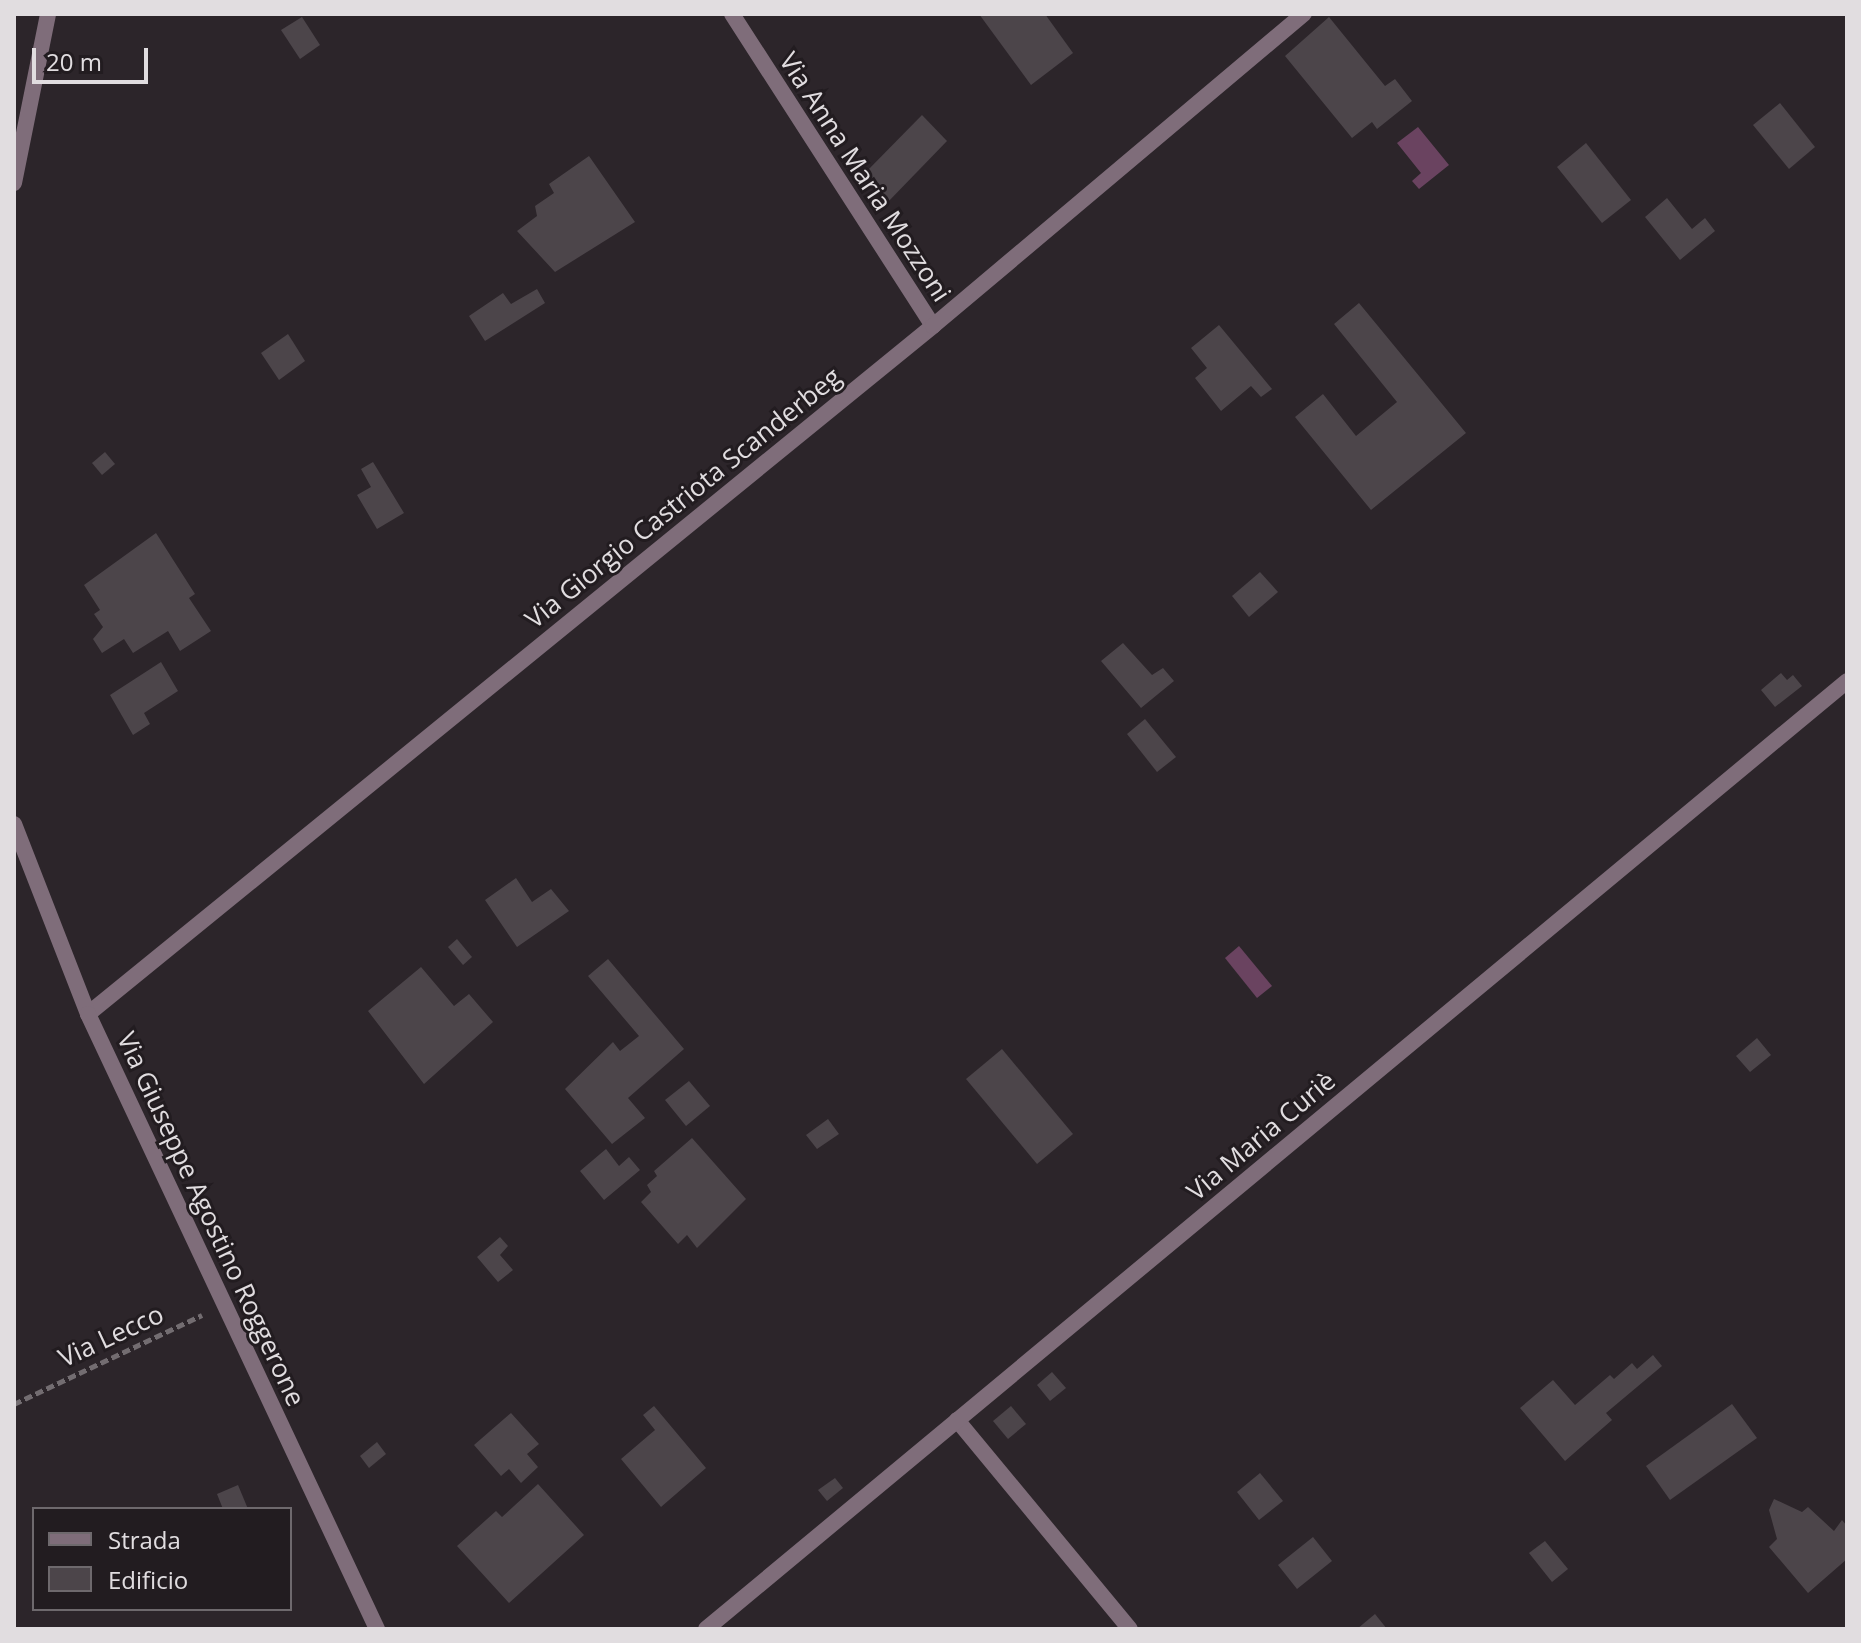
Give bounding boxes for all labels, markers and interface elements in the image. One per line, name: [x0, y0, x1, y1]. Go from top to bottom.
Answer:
scale bar: [36, 32, 152, 82]
text: 20 m: [46, 45, 102, 78]
street label: Via Anna Maria Mozzoni: [773, 47, 957, 307]
street label: Via Giorgio Castriota Scanderbeg: [519, 361, 847, 635]
street label: Via Giuseppe Agostino Roggerone: [110, 1027, 312, 1411]
street label: Via Maria Curiè: [1181, 1065, 1341, 1207]
street label: Via Lecco: [54, 1298, 168, 1374]
legend: [32, 1507, 292, 1611]
text: Strada: [108, 1523, 181, 1556]
text: Edificio: [108, 1563, 188, 1596]

